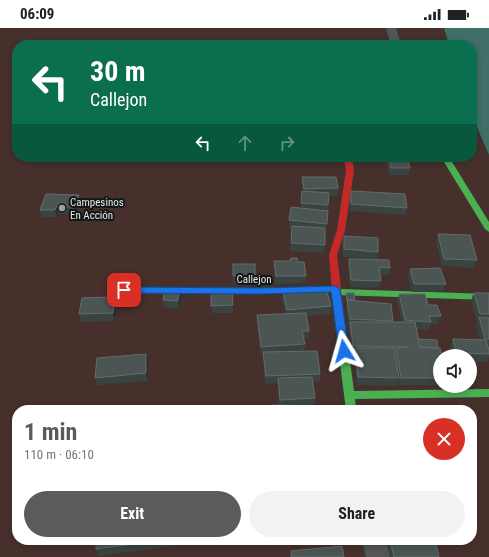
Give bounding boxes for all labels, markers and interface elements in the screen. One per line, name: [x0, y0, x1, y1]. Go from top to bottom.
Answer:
text: 06:09: [20, 5, 54, 23]
text: 30 m: [90, 55, 146, 88]
icon: left: [24, 56, 76, 108]
text: Callejon: [90, 89, 147, 110]
icon: left: [192, 132, 214, 154]
icon: ahead: [234, 132, 256, 154]
icon: right: [276, 132, 298, 154]
place label: Campesinos En Acción: [70, 196, 124, 222]
marker: Campesinos En Acción: [57, 203, 67, 213]
pin: [107, 273, 141, 307]
street label: Callejon: [236, 273, 272, 286]
icon: arrive: [113, 279, 135, 301]
position arrow: [323, 330, 365, 372]
map controls: [433, 349, 477, 393]
button: sound: [433, 349, 477, 393]
text: 1 min: [24, 418, 77, 446]
button: close: [423, 418, 465, 460]
text: 110 m · 06:10: [24, 447, 94, 462]
button: Exit: [24, 491, 241, 537]
button: Share: [249, 491, 465, 537]

